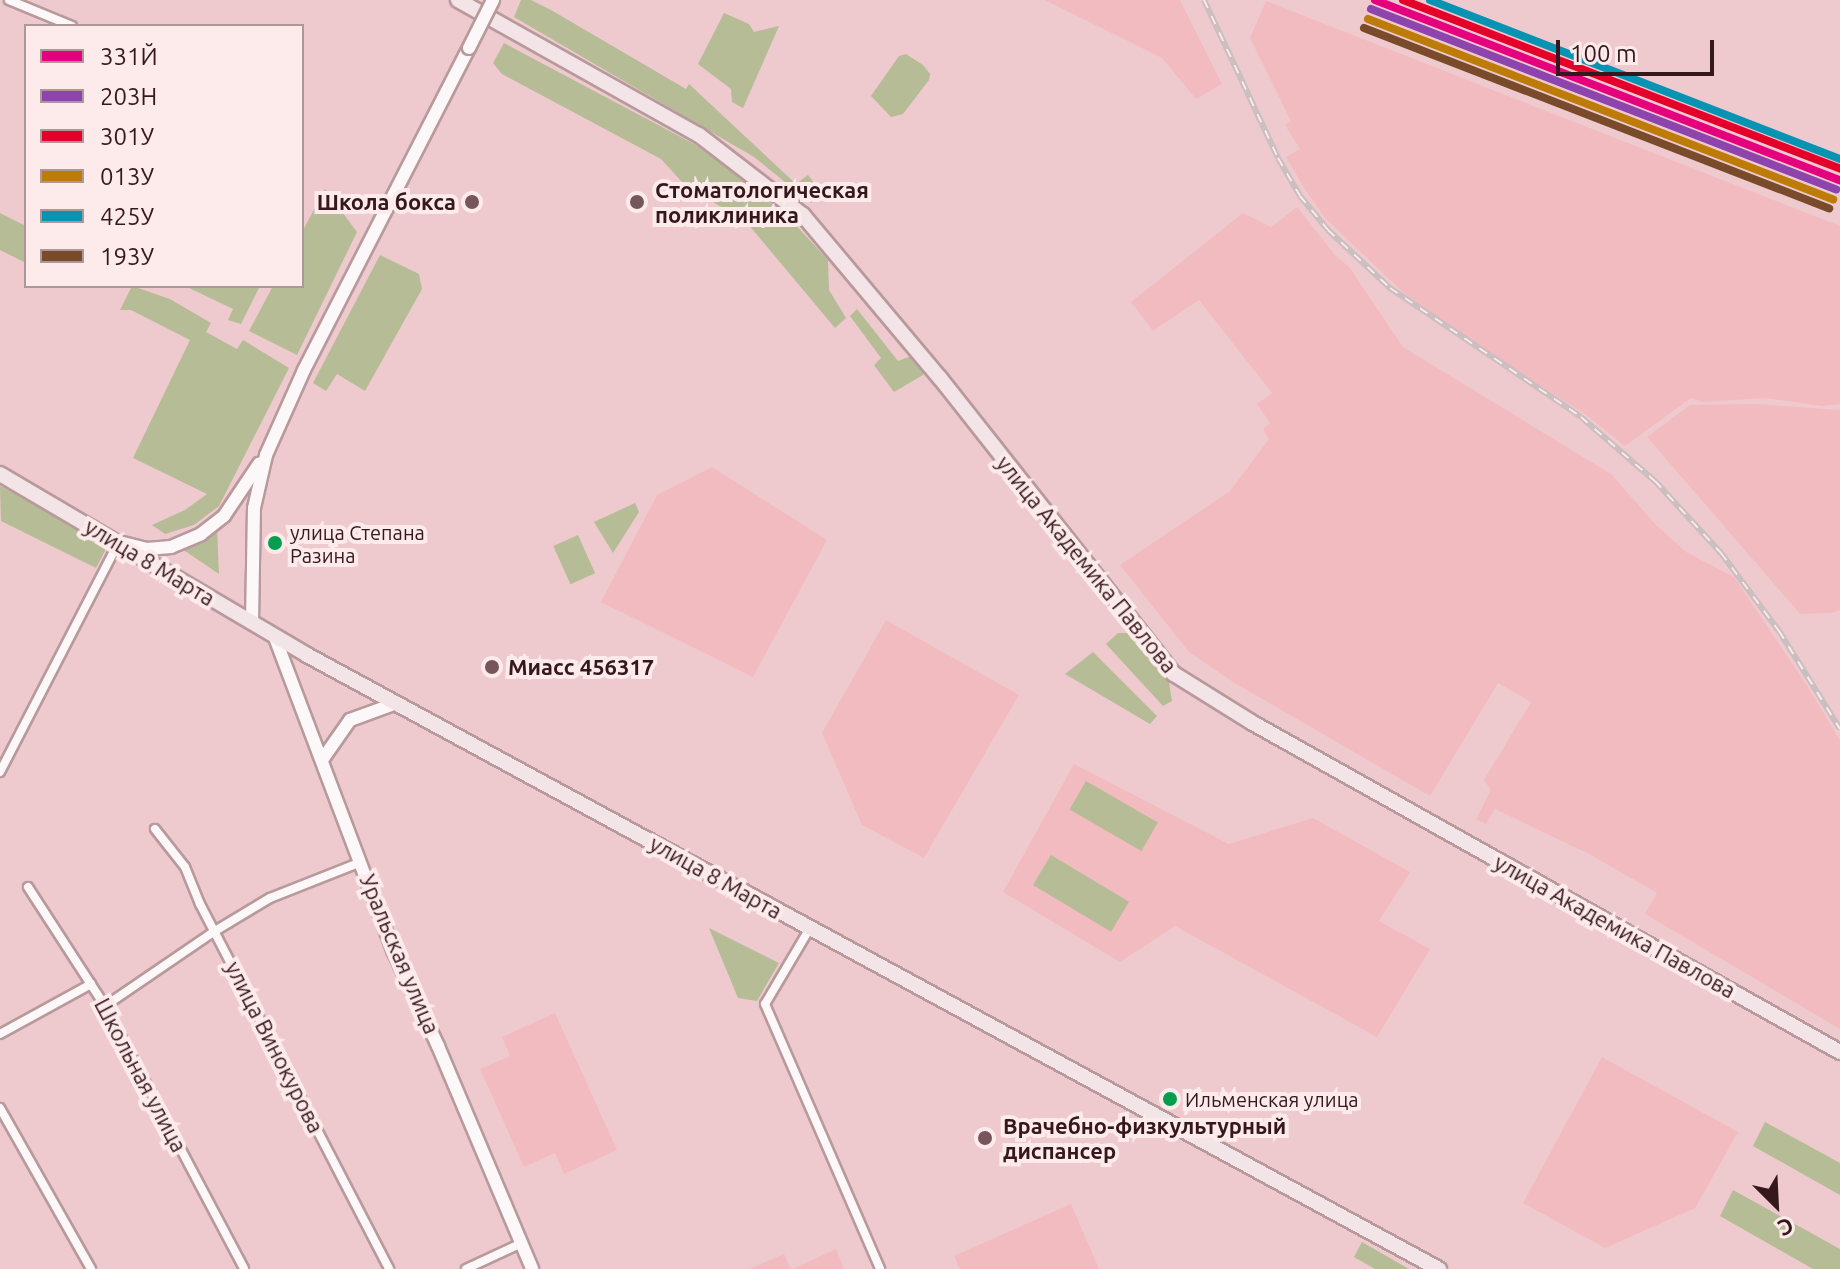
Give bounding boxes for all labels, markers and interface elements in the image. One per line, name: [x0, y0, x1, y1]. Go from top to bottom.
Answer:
legend: [24, 24, 304, 288]
scale bar: [1560, 24, 1718, 74]
text: 100 m: [1570, 40, 1637, 67]
text: 331Й: [100, 43, 158, 70]
text: 203Н: [100, 83, 157, 110]
text: 301У: [100, 123, 154, 150]
text: 013У: [100, 163, 154, 190]
place label: Стоматологическая поликлиника: [655, 176, 869, 228]
place label: Школа бокса: [317, 189, 456, 215]
marker: Стоматологическая поликлиника: [626, 191, 648, 213]
marker: Школа бокса: [463, 193, 481, 211]
text: 425У: [100, 203, 154, 230]
text: 193У: [100, 243, 154, 270]
street label: улица Академика Павлова: [991, 450, 1183, 678]
street label: улица 8 Марта: [80, 513, 220, 611]
place label: улица Степана Разина: [290, 520, 425, 567]
marker: улица Степана Разина: [267, 535, 283, 551]
place label: Миасс 456317: [508, 654, 654, 680]
marker: Миасс 456317: [483, 658, 501, 676]
street label: улица 8 Марта: [645, 830, 787, 924]
street label: улица Академика Павлова: [1490, 849, 1740, 1003]
street label: Уральская улица: [355, 870, 445, 1038]
street label: улица Винокурова: [220, 957, 330, 1137]
street label: Школьная улица: [89, 993, 193, 1157]
place label: Ильменская улица: [1185, 1087, 1359, 1111]
marker: Ильменская улица: [1162, 1091, 1178, 1107]
place label: Врачебно-физкультурный диспансер: [1003, 1112, 1286, 1164]
marker: Врачебно-физкультурный диспансер: [974, 1127, 996, 1149]
north arrow: [1736, 1165, 1816, 1245]
text: С: [1774, 1213, 1797, 1242]

